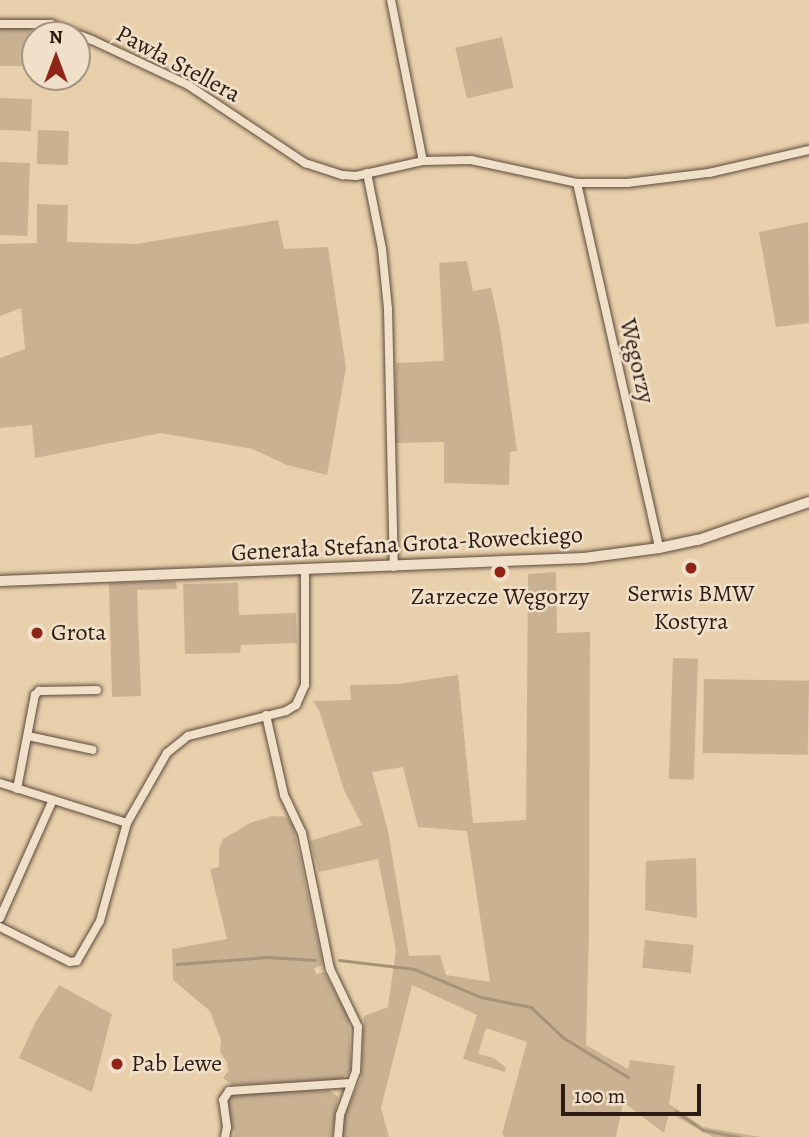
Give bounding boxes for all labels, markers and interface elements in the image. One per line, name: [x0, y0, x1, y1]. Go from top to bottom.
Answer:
street label: Pawła Stellera: [111, 19, 245, 109]
north arrow: [21, 21, 91, 91]
text: N: [49, 24, 63, 50]
street label: Węgorzy: [613, 316, 661, 406]
street label: Generała Stefana Grota-Roweckiego: [230, 520, 584, 568]
marker: Serwis BMW Kostyra: [683, 560, 699, 576]
marker: Zarzecze Węgorzy: [492, 564, 508, 580]
place label: Serwis BMW Kostyra: [627, 580, 755, 636]
place label: Zarzecze Węgorzy: [411, 583, 589, 611]
place label: Grota: [51, 619, 107, 647]
marker: Grota: [29, 625, 45, 641]
place label: Pab Lewe: [131, 1050, 222, 1078]
marker: Pab Lewe: [109, 1056, 125, 1072]
scale bar: [564, 1070, 704, 1114]
text: 100 m: [574, 1082, 625, 1110]

